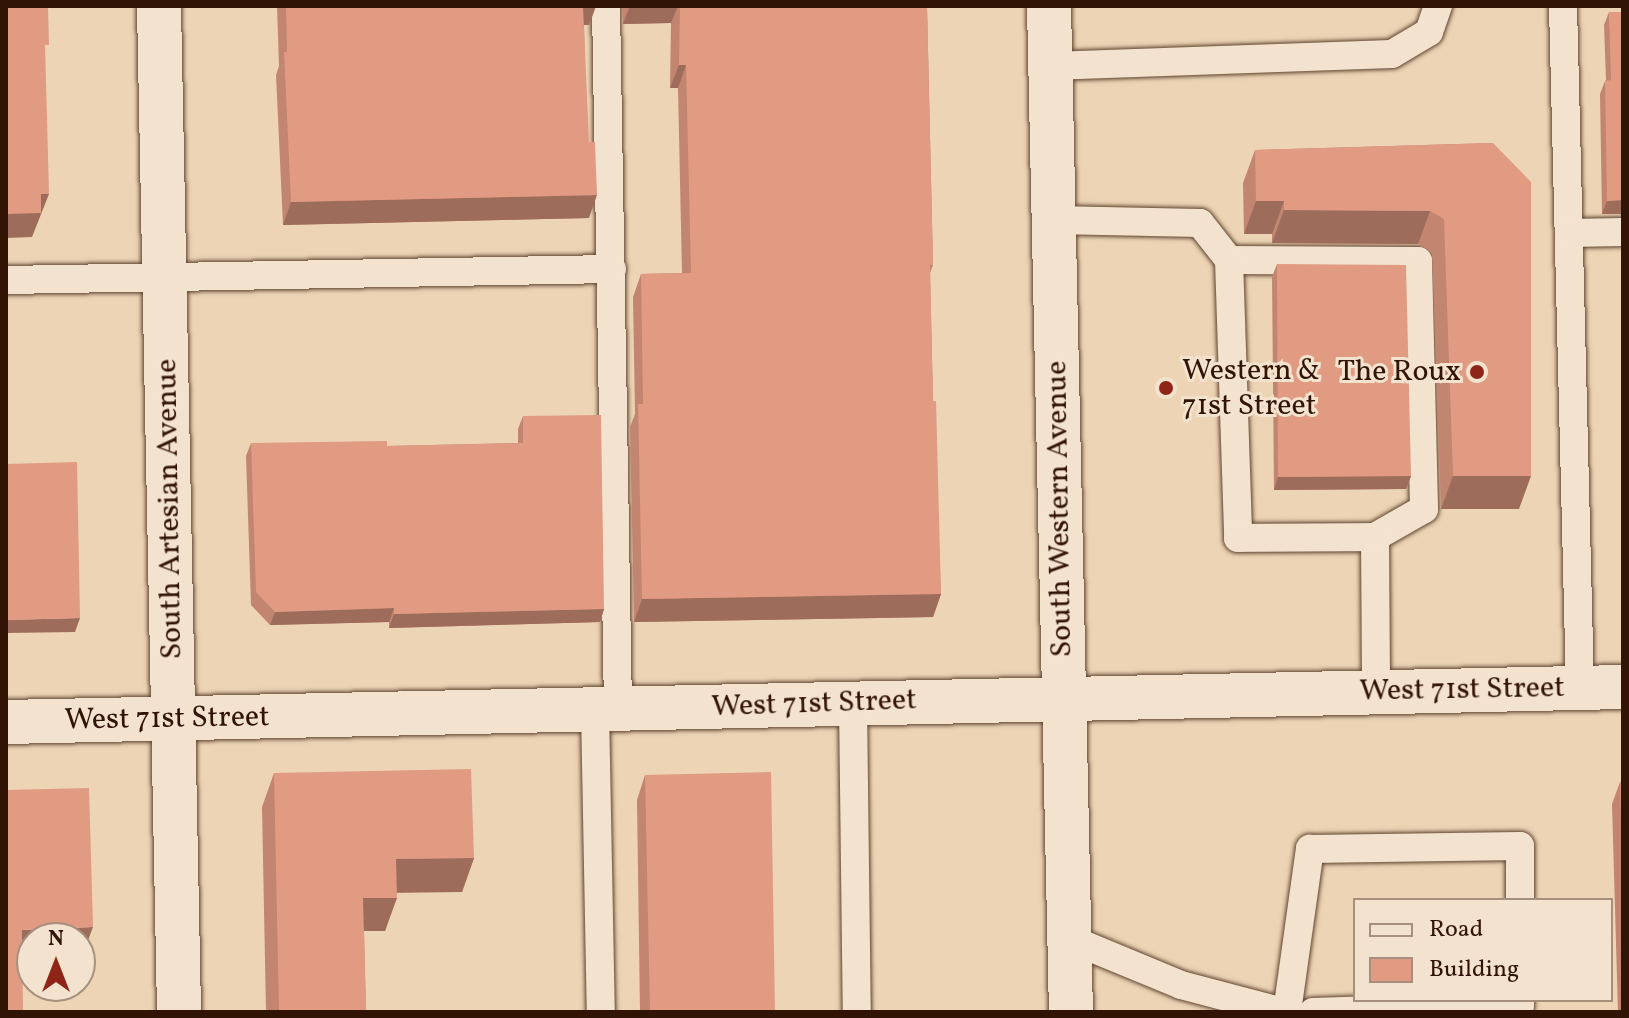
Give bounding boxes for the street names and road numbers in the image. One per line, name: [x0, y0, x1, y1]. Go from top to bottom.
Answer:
street label: South Artesian Avenue: [149, 358, 191, 660]
street label: South Western Avenue: [1039, 360, 1081, 658]
street label: West 71st Street: [1359, 670, 1565, 710]
street label: West 71st Street: [711, 682, 917, 726]
street label: West 71st Street: [64, 699, 270, 739]

